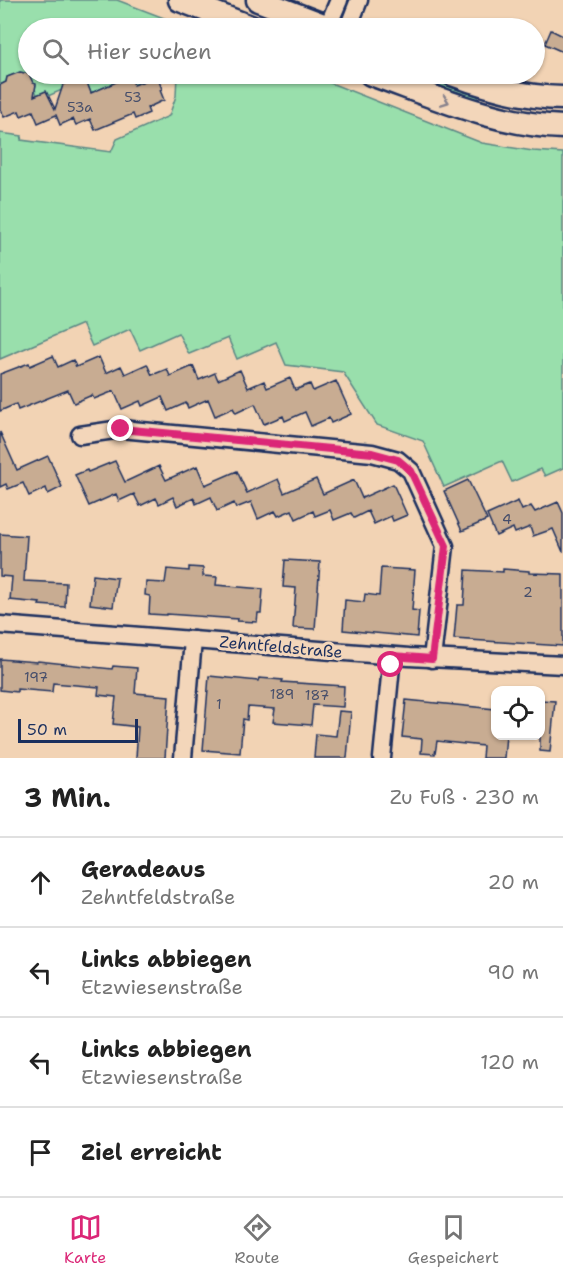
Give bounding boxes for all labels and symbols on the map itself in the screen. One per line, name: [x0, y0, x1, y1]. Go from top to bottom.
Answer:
house number: 53: [124, 88, 142, 106]
one-way arrow: [439, 93, 450, 106]
house number: 53a: [67, 98, 93, 116]
route end: [107, 415, 133, 441]
house number: 4: [502, 510, 512, 528]
house number: 2: [523, 583, 533, 601]
street label: Zehntfeldstraße: [219, 631, 343, 663]
route start: [377, 651, 403, 677]
house number: 197: [24, 668, 48, 686]
house number: 189: [270, 685, 294, 703]
house number: 187: [305, 686, 329, 704]
house number: 1: [216, 695, 222, 713]
scale bar: [18, 716, 138, 744]

